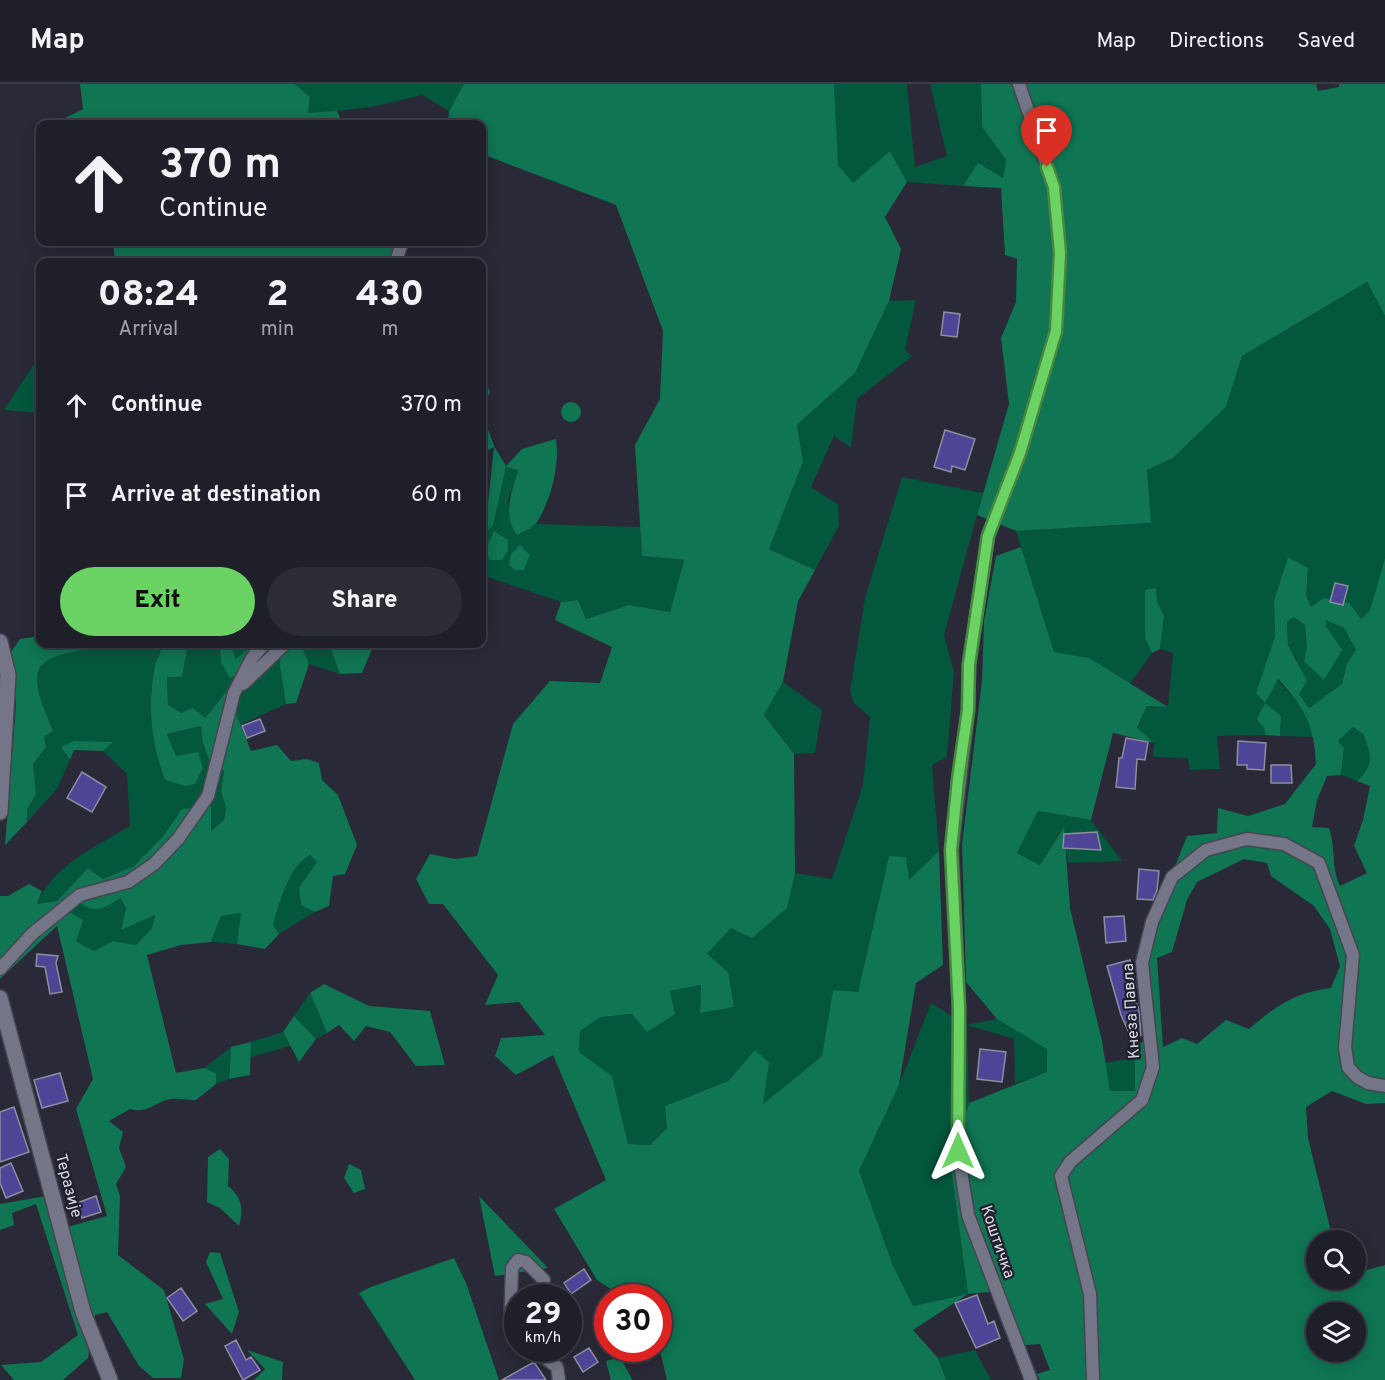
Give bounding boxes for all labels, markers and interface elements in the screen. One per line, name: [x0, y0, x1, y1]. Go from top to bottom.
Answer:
text: Map: [30, 23, 85, 59]
text: Map: [1096, 28, 1136, 55]
text: Directions: [1169, 28, 1264, 55]
text: Saved: [1297, 28, 1355, 55]
pin: [1021, 105, 1072, 167]
icon: arrive: [1030, 114, 1063, 147]
text: 370 m: [159, 140, 281, 193]
icon: ahead: [60, 144, 138, 222]
text: Continue: [159, 192, 268, 226]
text: 08:24: [98, 273, 199, 319]
text: 2: [267, 273, 289, 319]
text: 430: [356, 273, 424, 319]
text: Arrival: [119, 317, 178, 343]
text: min: [261, 317, 294, 343]
text: m: [382, 317, 399, 343]
icon: ahead: [60, 389, 93, 422]
text: Continue: [111, 392, 202, 419]
text: 370 m: [400, 392, 462, 419]
icon: arrive: [60, 479, 93, 512]
text: Arrive at destination: [111, 482, 321, 509]
text: 60 m: [411, 482, 462, 509]
button: Exit: [60, 567, 255, 636]
button: Share: [267, 567, 462, 636]
street label: Кнеза Павла: [1119, 962, 1145, 1060]
position arrow: [926, 1119, 990, 1183]
street label: Теразије: [50, 1152, 86, 1220]
street label: Коштичка: [975, 1203, 1019, 1281]
map controls: [1306, 1230, 1366, 1362]
button: search: [1306, 1230, 1366, 1290]
speed limit sign: 30: [594, 1284, 672, 1362]
text: 29: [525, 1297, 561, 1334]
button: layers: [1306, 1302, 1366, 1362]
text: km/h: [525, 1329, 561, 1348]

